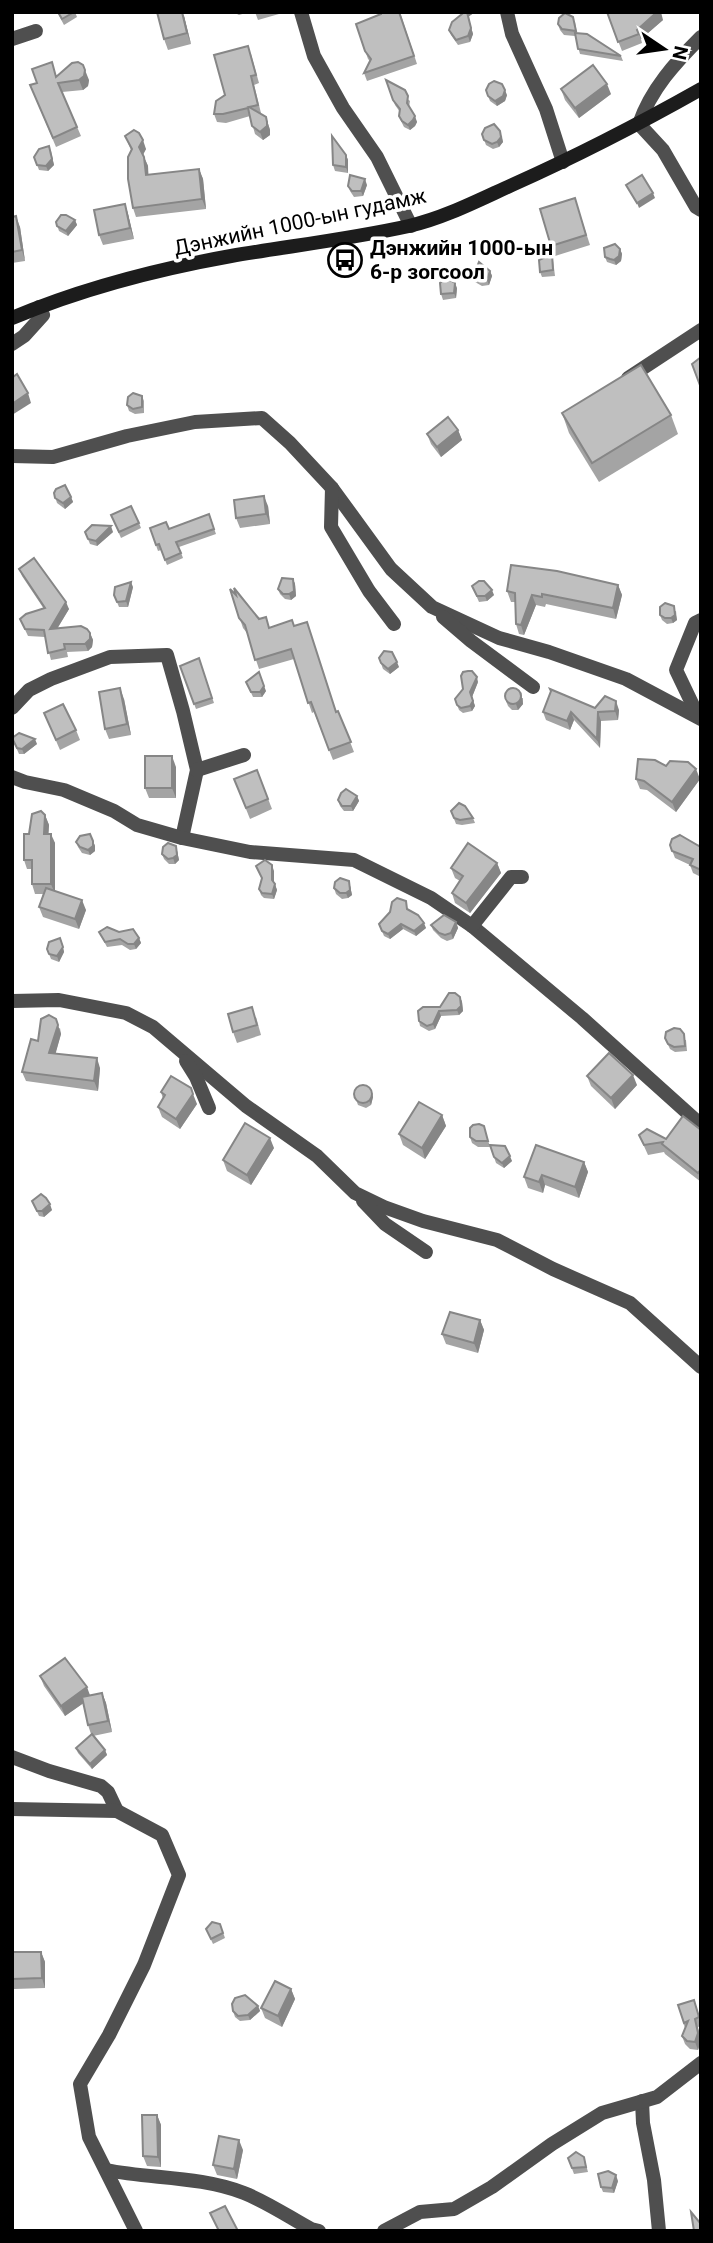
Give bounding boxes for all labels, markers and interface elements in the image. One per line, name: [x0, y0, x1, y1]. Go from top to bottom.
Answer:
north arrow: [629, 14, 699, 84]
text: N: [667, 44, 693, 62]
street label: Дэнжийн 1000-ын гудамж: [172, 184, 428, 260]
place label: Дэнжийн 1000-ын 6-р зогсоол: [370, 236, 553, 284]
bus stop icon: Дэнжийн 1000-ын 6-р зогсоол: [326, 241, 364, 279]

